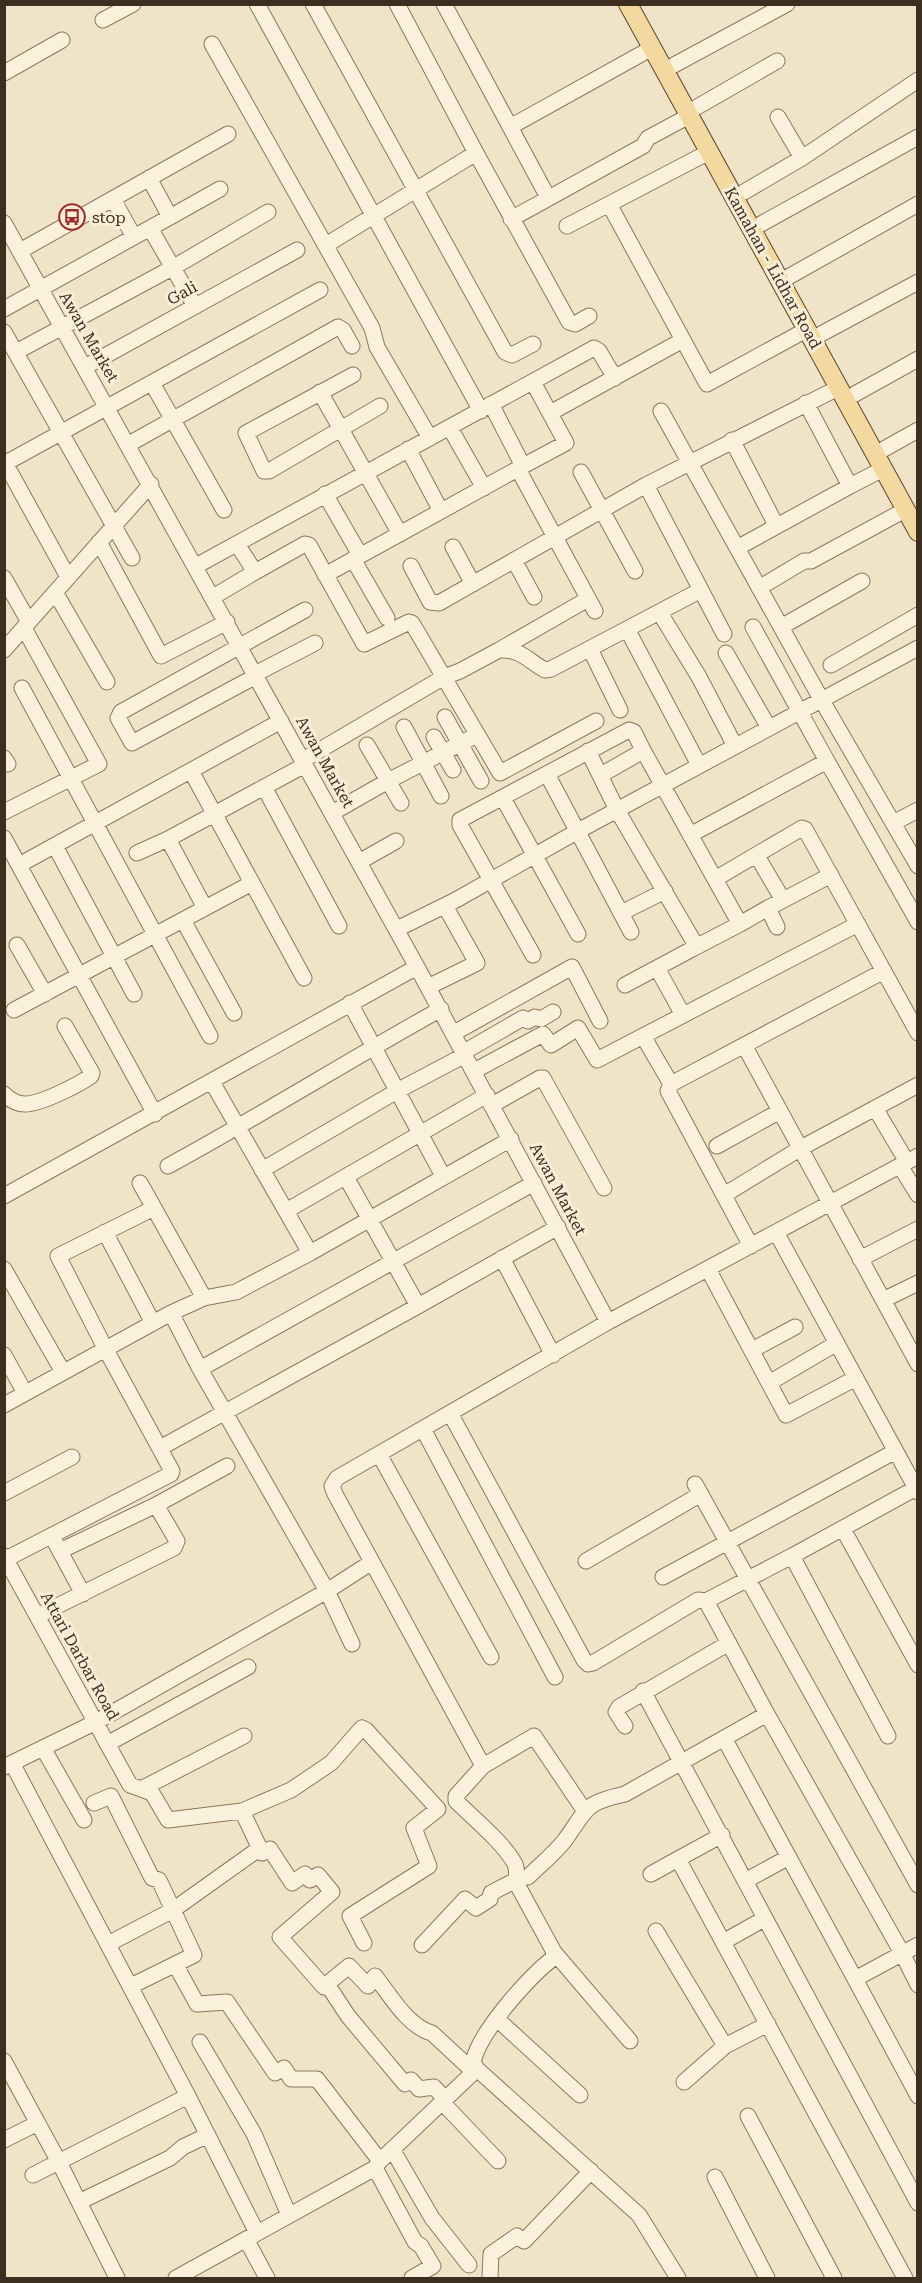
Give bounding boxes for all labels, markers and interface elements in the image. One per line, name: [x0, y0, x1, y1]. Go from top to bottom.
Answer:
street label: Kamahan - Lidhar Road: [721, 184, 825, 352]
bus stop icon: stop: [57, 202, 87, 232]
place label: stop: [92, 208, 126, 227]
street label: Gali: [164, 277, 200, 309]
street label: Awan Market: [55, 288, 123, 386]
street label: Awan Market: [292, 713, 358, 811]
street label: Awan Market: [526, 1140, 590, 1238]
street label: Attari Darbar Road: [37, 1588, 123, 1724]

